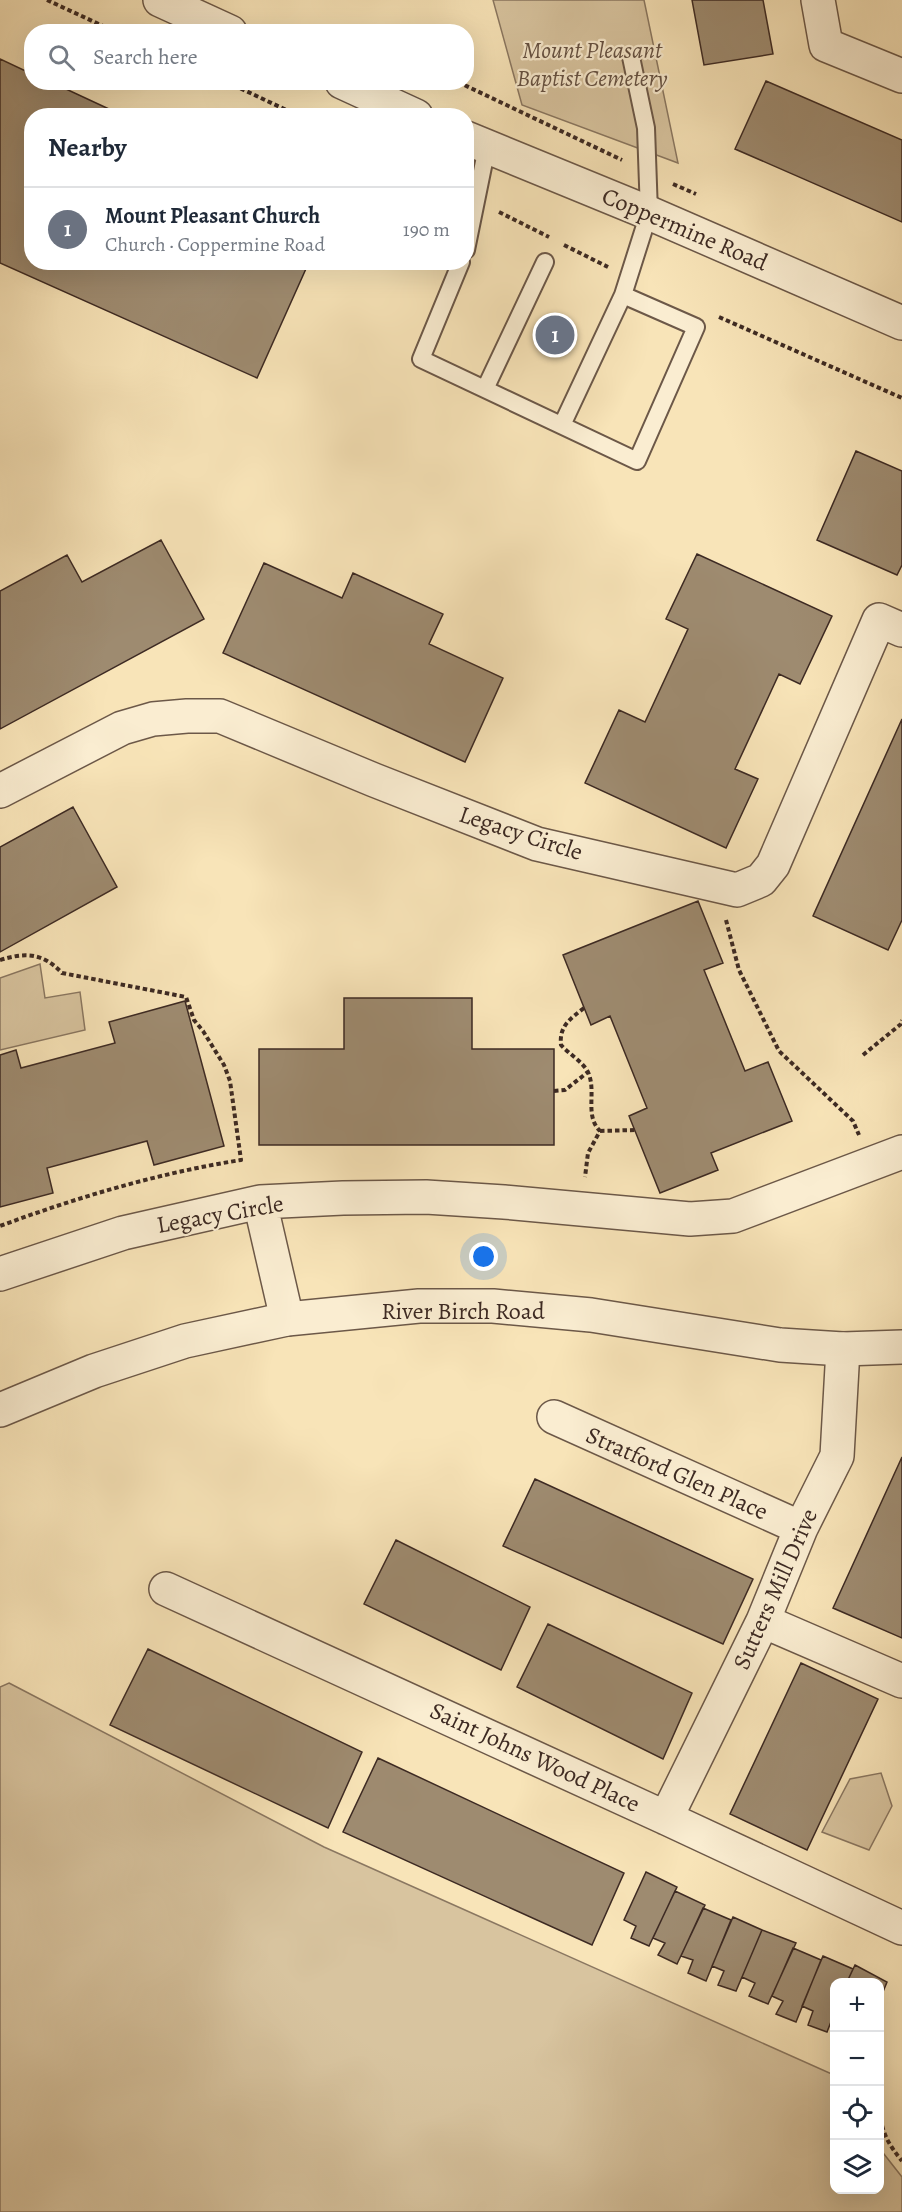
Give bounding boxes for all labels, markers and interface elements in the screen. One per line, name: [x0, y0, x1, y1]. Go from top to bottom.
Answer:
search box: [24, 24, 474, 90]
park label: Mount Pleasant Baptist Cemetery: [516, 34, 668, 94]
icon: search: [45, 41, 78, 74]
text: Search here: [93, 42, 198, 72]
text: Nearby: [48, 130, 127, 165]
street label: Coppermine Road: [597, 180, 773, 278]
text: Mount Pleasant Church: [105, 201, 320, 231]
text: 1: [64, 216, 71, 243]
text: 190 m: [403, 216, 450, 243]
text: Church · Coppermine Road: [105, 231, 325, 258]
pin: 1: [536, 312, 574, 358]
street label: Legacy Circle: [455, 798, 587, 868]
street label: Legacy Circle: [154, 1187, 286, 1241]
your location: [469, 1242, 498, 1271]
street label: River Birch Road: [381, 1295, 545, 1327]
street label: Stratford Glen Place: [581, 1419, 773, 1527]
street label: Sutters Mill Drive: [725, 1503, 825, 1675]
street label: Saint Johns Wood Place: [425, 1694, 645, 1820]
map controls: [830, 1978, 884, 2194]
button: +: [830, 1978, 884, 2032]
button: −: [830, 2032, 884, 2086]
button: locate: [830, 2086, 884, 2140]
button: layers: [830, 2140, 884, 2194]

